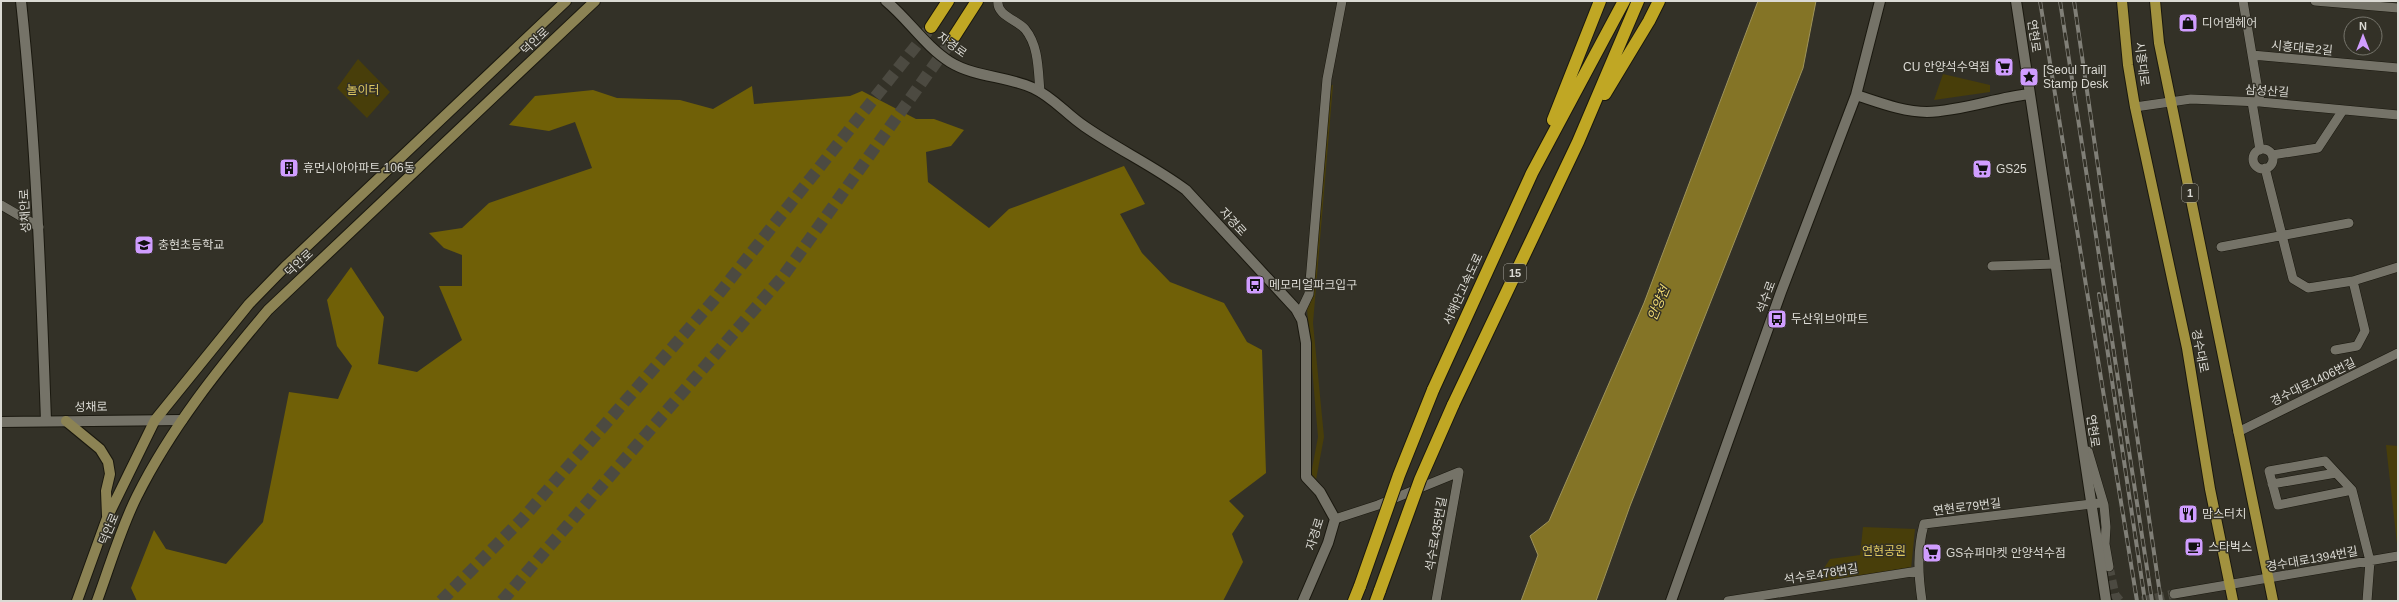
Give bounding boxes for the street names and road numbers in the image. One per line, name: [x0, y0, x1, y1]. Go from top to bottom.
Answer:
street label: 연현로: [2025, 19, 2043, 53]
street label: 덕안로: [518, 25, 552, 57]
street label: 자경로: [934, 30, 970, 60]
street label: 시흥대로2길: [2271, 38, 2333, 58]
street label: 시흥대로: [2132, 41, 2152, 87]
street label: 삼성산길: [2244, 82, 2290, 100]
road number: 1: [2182, 184, 2198, 202]
street label: 성채안로: [17, 189, 33, 233]
street label: 자경로: [1217, 205, 1249, 239]
street label: 덕안로: [282, 247, 316, 279]
street label: 서해안고속도로: [1440, 251, 1486, 327]
road number: 15: [1504, 264, 1526, 282]
street label: 석수로: [1754, 279, 1778, 315]
street label: 경수대로: [2189, 328, 2211, 374]
street label: 경수대로1406번길: [2268, 355, 2358, 409]
street label: 성채로: [74, 400, 108, 414]
street label: 연현로: [2084, 414, 2102, 448]
street label: 석수로435번길: [1423, 496, 1449, 572]
street label: 연현로79번길: [1932, 496, 2002, 518]
street label: 덕안로: [96, 511, 122, 547]
street label: 자경로: [1303, 516, 1327, 552]
street label: 경수대로1394번길: [2265, 544, 2359, 574]
street label: 석수로478번길: [1783, 561, 1859, 587]

